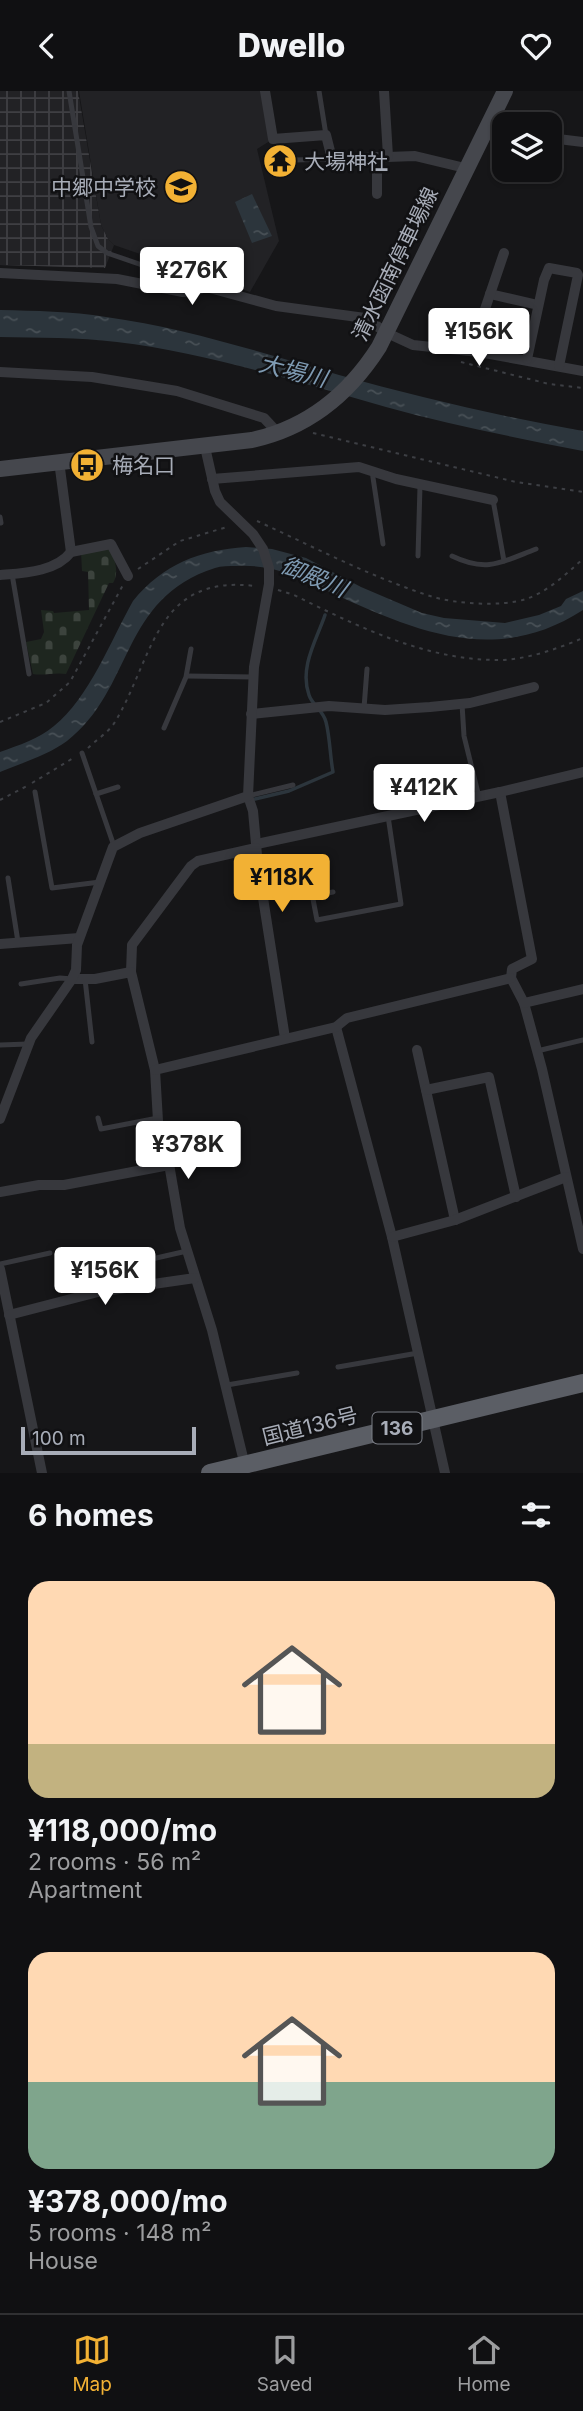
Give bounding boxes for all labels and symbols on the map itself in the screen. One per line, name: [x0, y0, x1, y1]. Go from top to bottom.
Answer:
temple icon: 大場神社: [261, 142, 299, 180]
place label: 大場神社: [304, 149, 388, 174]
school or university icon: 中郷中学校: [162, 168, 200, 206]
place label: 中郷中学校: [51, 175, 156, 200]
street label: 清水函南停車場線: [347, 183, 443, 345]
pin: ¥276K: [143, 247, 241, 307]
pin: ¥156K: [430, 309, 528, 368]
water label: 大場川: [256, 349, 333, 394]
bus stop icon: 梅名口: [68, 446, 106, 484]
place label: 梅名口: [112, 453, 175, 478]
water label: 御殿川: [277, 551, 354, 605]
pin: ¥412K: [375, 765, 473, 824]
pin: ¥118K: [233, 855, 331, 914]
pin: ¥378K: [139, 1121, 237, 1181]
pin: ¥156K: [56, 1247, 154, 1307]
street label: 国道136号: [260, 1402, 360, 1450]
road number: 136: [372, 1413, 422, 1443]
scale bar: [21, 1424, 196, 1456]

